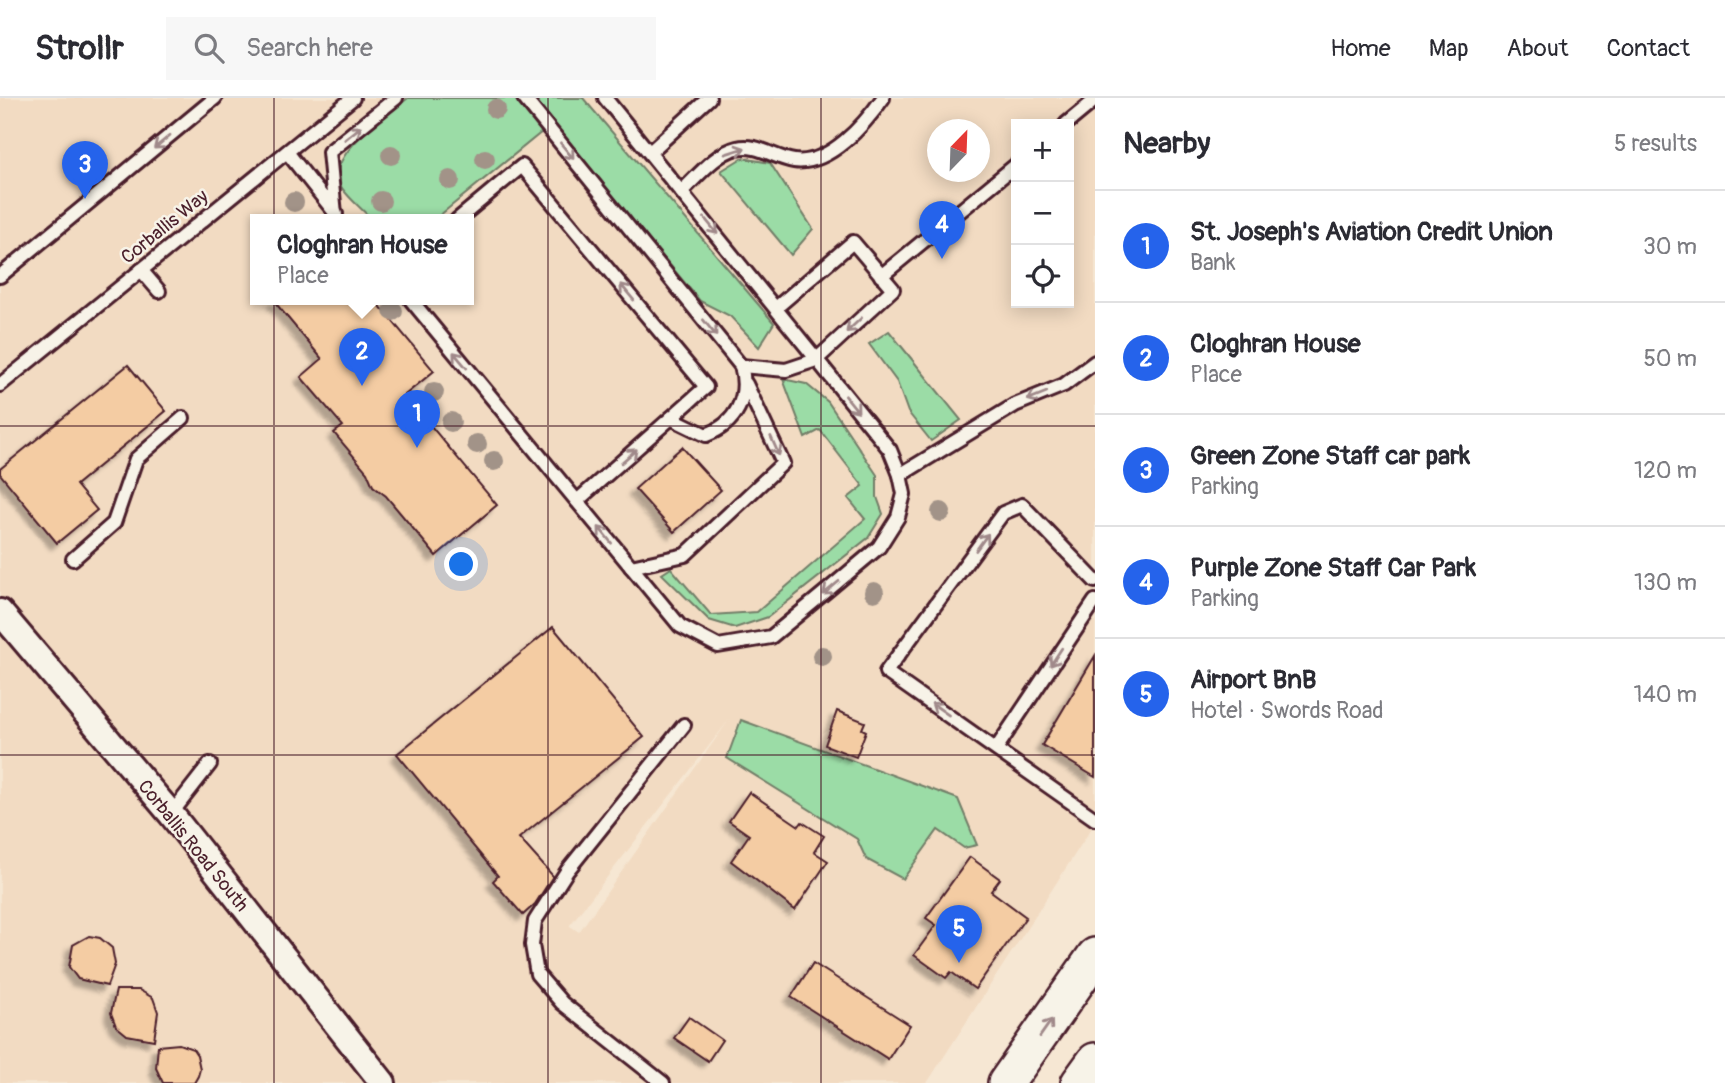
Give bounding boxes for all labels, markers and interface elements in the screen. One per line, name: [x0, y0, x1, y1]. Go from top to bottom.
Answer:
search box: [166, 17, 656, 80]
text: Strollr: [35, 28, 124, 69]
icon: search: [190, 29, 228, 67]
text: Search here: [246, 32, 373, 64]
text: Home: [1330, 34, 1391, 63]
text: Map: [1429, 34, 1469, 63]
text: About: [1507, 34, 1569, 63]
text: Contact: [1607, 34, 1690, 63]
north arrow: [927, 119, 990, 182]
map controls: [1011, 119, 1074, 308]
button: +: [1011, 119, 1074, 182]
one-way arrow: [344, 125, 362, 140]
text: Nearby: [1123, 125, 1210, 162]
text: 5 results: [1614, 129, 1697, 158]
one-way arrow: [154, 134, 172, 149]
pin: 3: [62, 141, 108, 199]
one-way arrow: [559, 141, 575, 159]
one-way arrow: [724, 144, 746, 157]
button: −: [1011, 182, 1074, 245]
street label: Corballis Way: [116, 184, 213, 269]
pin: 4: [919, 201, 965, 259]
popup: [250, 214, 474, 305]
text: St. Joseph's Aviation Credit Union: [1190, 216, 1553, 248]
one-way arrow: [703, 217, 719, 235]
text: Cloghran House: [277, 229, 447, 261]
text: 1: [1142, 232, 1151, 261]
text: 30 m: [1643, 232, 1697, 261]
button: locate: [1011, 245, 1074, 308]
text: Bank: [1190, 248, 1236, 277]
text: Place: [277, 261, 329, 290]
one-way arrow: [619, 284, 635, 302]
one-way arrow: [846, 316, 863, 333]
one-way arrow: [703, 318, 718, 336]
pin: 2: [339, 328, 385, 386]
text: Cloghran House: [1190, 328, 1361, 360]
text: 2: [1140, 344, 1152, 373]
text: 50 m: [1643, 344, 1697, 373]
one-way arrow: [453, 352, 468, 370]
text: Place: [1190, 360, 1242, 389]
pin: 1: [394, 390, 440, 448]
one-way arrow: [1026, 391, 1048, 404]
one-way arrow: [845, 395, 860, 413]
one-way arrow: [769, 434, 782, 456]
text: Green Zone Staff car park: [1190, 440, 1470, 472]
one-way arrow: [619, 448, 637, 464]
text: 3: [1140, 456, 1152, 485]
text: 120 m: [1634, 456, 1697, 485]
text: Parking: [1190, 472, 1259, 501]
one-way arrow: [598, 527, 613, 545]
one-way arrow: [974, 533, 989, 552]
your location: [444, 547, 478, 581]
text: Purple Zone Staff Car Park: [1190, 552, 1476, 584]
text: 4: [1139, 568, 1153, 597]
text: 130 m: [1634, 568, 1697, 597]
one-way arrow: [822, 579, 840, 595]
text: Parking: [1190, 584, 1259, 613]
one-way arrow: [1048, 647, 1063, 666]
text: Airport BnB: [1190, 664, 1317, 696]
text: 5: [1140, 680, 1152, 709]
text: 140 m: [1634, 680, 1697, 709]
text: Hotel · Swords Road: [1190, 696, 1384, 725]
one-way arrow: [931, 702, 950, 716]
street label: Corballis Road South: [133, 775, 254, 917]
pin: 5: [936, 905, 982, 963]
one-way arrow: [1039, 1019, 1053, 1038]

